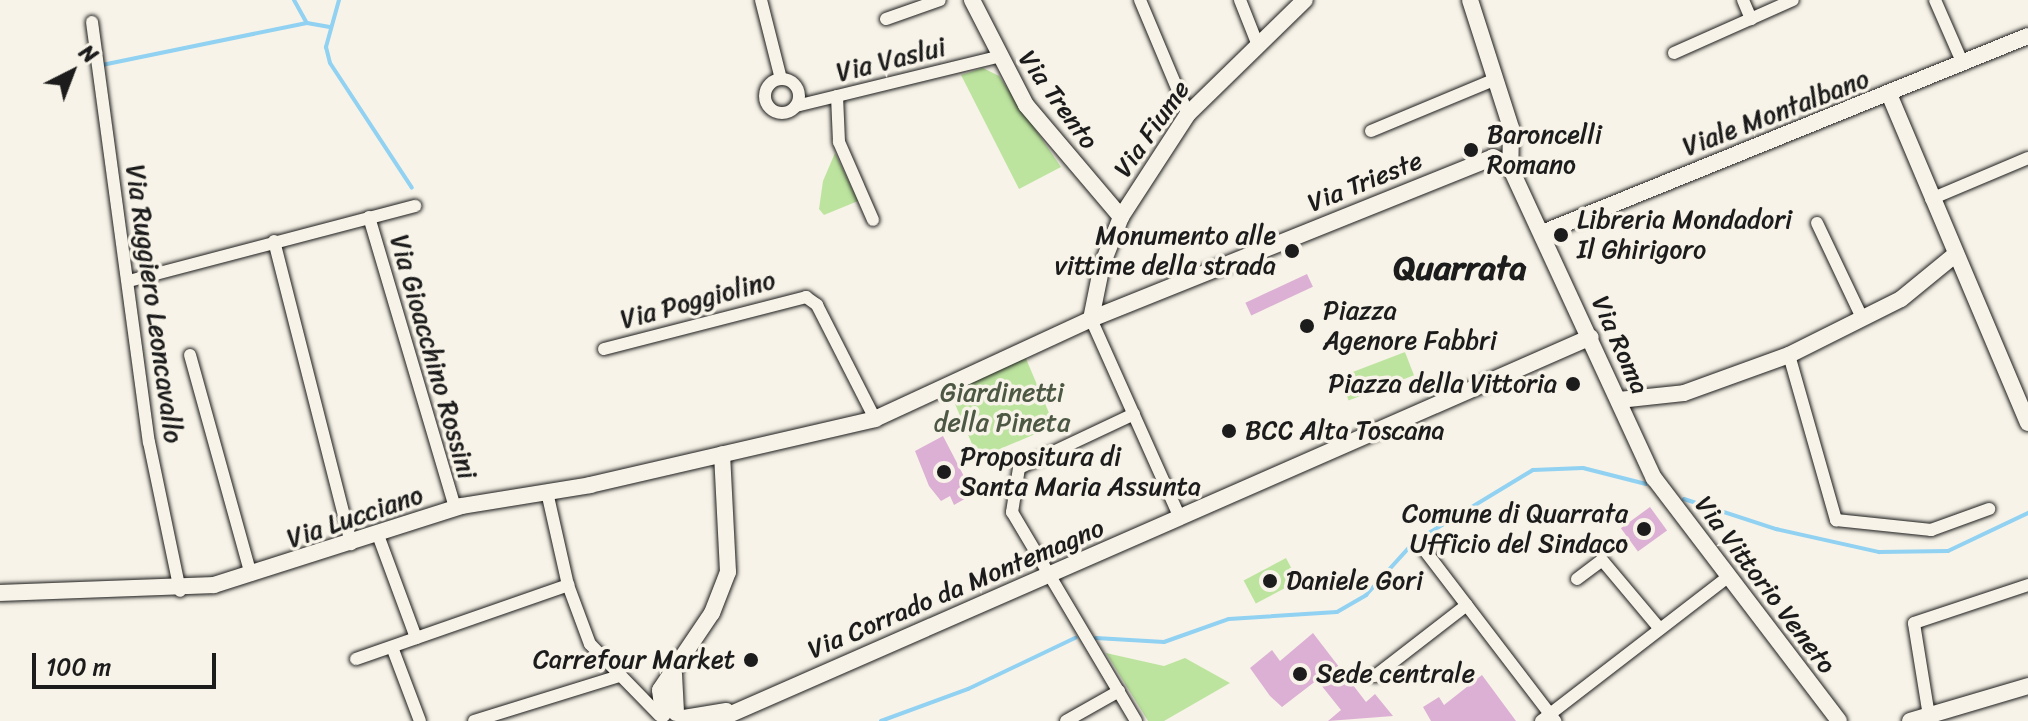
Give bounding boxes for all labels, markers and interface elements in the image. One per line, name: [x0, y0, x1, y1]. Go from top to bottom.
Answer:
north arrow: [32, 32, 112, 112]
street label: Via Vaslui: [834, 32, 948, 88]
text: N: [70, 34, 107, 73]
street label: Via Trento: [1011, 44, 1105, 156]
street label: Viale Montalbano: [1678, 63, 1874, 163]
street label: Via Fiume: [1108, 75, 1196, 183]
place label: Baroncelli Romano: [1487, 119, 1602, 180]
marker: Baroncelli Romano: [1462, 141, 1480, 159]
street label: Via Trieste: [1303, 145, 1427, 219]
street label: Via Ruggiero Leoncavallo: [119, 163, 189, 445]
place label: Libreria Mondadori Il Ghirigoro: [1577, 204, 1792, 266]
place label: Monumento alle vittime della strada: [1053, 220, 1276, 282]
marker: Libreria Mondadori Il Ghirigoro: [1552, 226, 1570, 244]
street label: Via Gioacchino Rossini: [383, 231, 483, 483]
marker: Monumento alle vittime della strada: [1283, 242, 1301, 260]
district label: Quarrata: [1393, 249, 1527, 289]
street label: Via Poggiolino: [617, 264, 779, 336]
street label: Via Roma: [1585, 291, 1655, 399]
place label: Piazza Agenore Fabbri: [1323, 295, 1497, 356]
marker: Piazza Agenore Fabbri: [1298, 317, 1316, 335]
place label: Piazza della Vittoria: [1327, 368, 1557, 400]
marker: Piazza della Vittoria: [1564, 375, 1582, 393]
park label: Giardinetti della Pineta: [934, 377, 1070, 438]
place label: BCC Alta Toscana: [1245, 415, 1446, 447]
marker: BCC Alta Toscana: [1220, 422, 1238, 440]
place label: Propositura di Santa Maria Assunta: [960, 441, 1200, 502]
marker: Propositura di Santa Maria Assunta: [935, 463, 953, 481]
street label: Via Lucciano: [283, 479, 427, 555]
street label: Via Vittorio Veneto: [1688, 489, 1842, 681]
place label: Comune di Quarrata Ufficio del Sindaco: [1402, 498, 1628, 560]
street label: Via Corrado da Montemagno: [803, 512, 1109, 666]
marker: Comune di Quarrata Ufficio del Sindaco: [1635, 520, 1653, 538]
place label: Daniele Gori: [1286, 565, 1423, 597]
marker: Daniele Gori: [1261, 572, 1279, 590]
scale bar: [36, 637, 220, 687]
place label: Carrefour Market: [533, 644, 735, 676]
text: 100 m: [46, 646, 111, 688]
marker: Carrefour Market: [742, 651, 760, 669]
place label: Sede centrale: [1316, 658, 1474, 690]
marker: Sede centrale: [1291, 665, 1309, 683]

